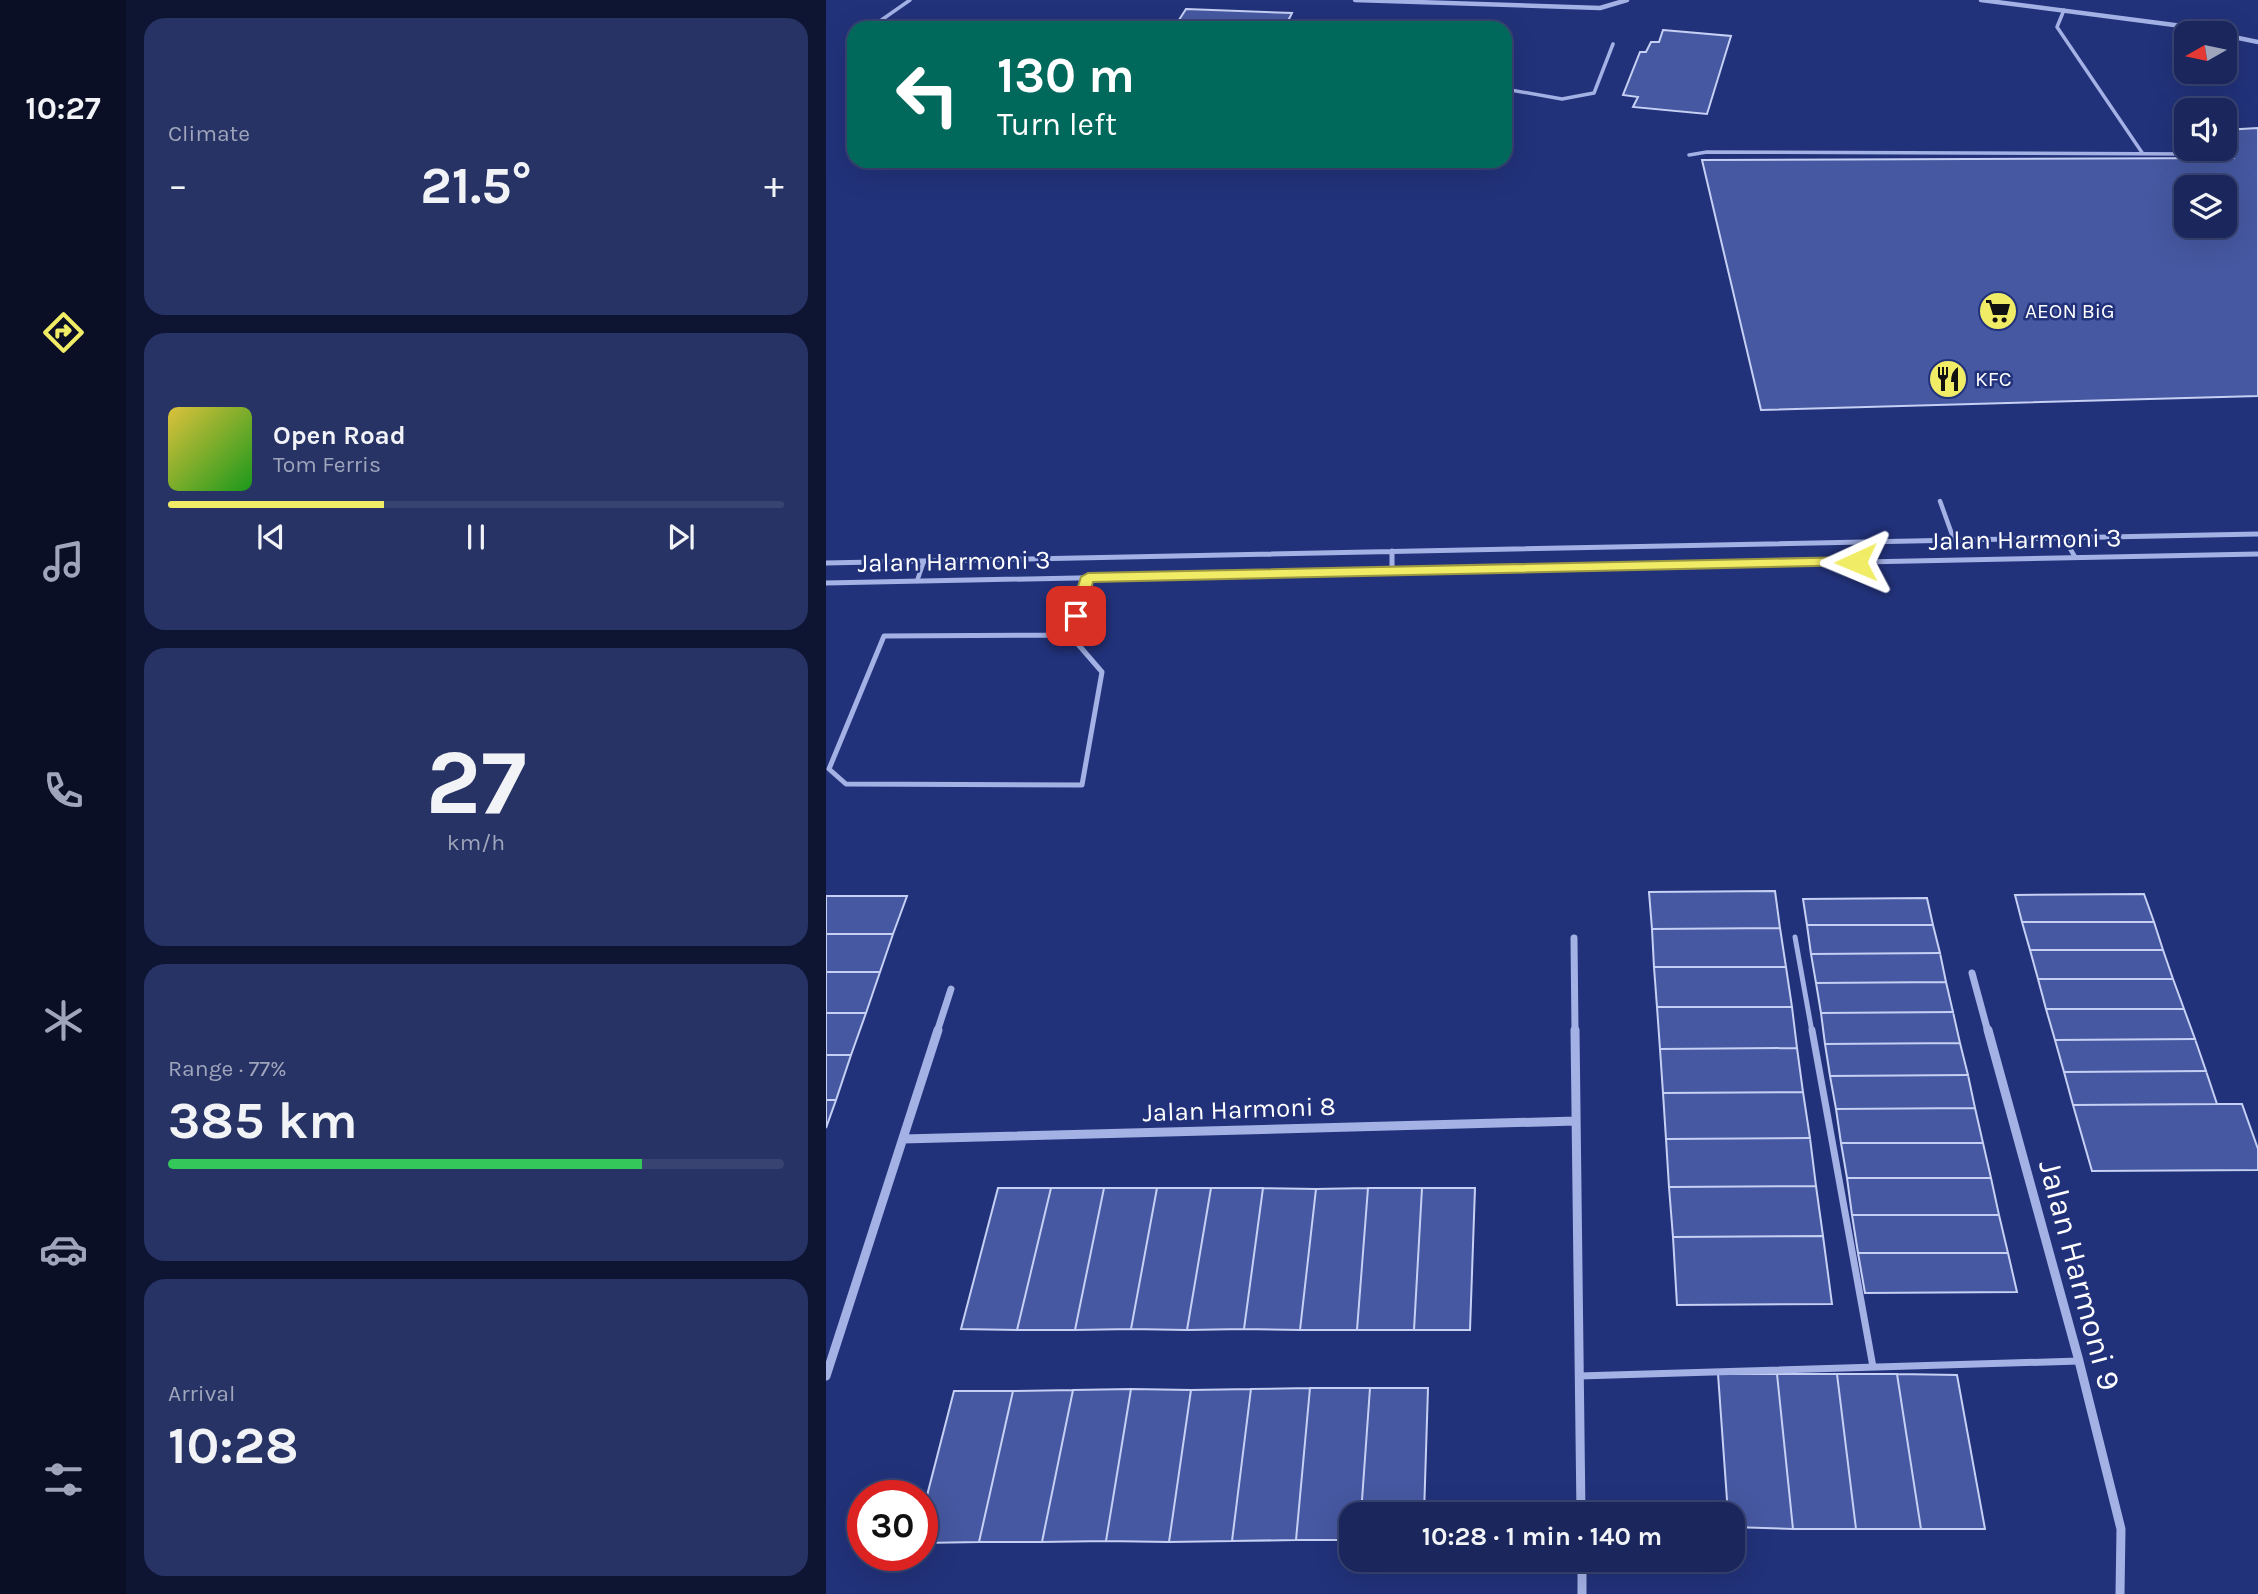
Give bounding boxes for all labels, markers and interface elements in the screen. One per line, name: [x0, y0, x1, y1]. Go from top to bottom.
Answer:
north arrow: [2174, 21, 2236, 84]
map controls: [2174, 21, 2237, 238]
text: 130 m: [997, 47, 1135, 104]
icon: left: [882, 49, 973, 140]
text: 10:27: [25, 90, 101, 127]
button: sound: [2174, 98, 2237, 161]
text: Turn left: [997, 106, 1117, 143]
text: Climate: [168, 120, 250, 147]
text: 21.5°: [420, 155, 532, 216]
text: −: [168, 163, 188, 208]
text: +: [764, 163, 784, 208]
button: layers: [2174, 175, 2237, 238]
supermarket icon: AEON BiG: [1977, 290, 2019, 332]
place label: AEON BiG: [2025, 299, 2115, 323]
icon: directions: [39, 308, 88, 357]
restaurant icon: KFC: [1927, 358, 1969, 400]
place label: KFC: [1975, 367, 2012, 391]
text: Open Road: [273, 420, 406, 451]
text: Tom Ferris: [273, 451, 381, 478]
icon: previous: [252, 518, 290, 556]
icon: pause: [457, 518, 495, 556]
icon: next: [662, 518, 700, 556]
street label: Jalan Harmoni 3: [1928, 522, 2122, 557]
position arrow: [1819, 525, 1893, 599]
icon: music: [39, 537, 88, 586]
street label: Jalan Harmoni 3: [857, 544, 1051, 579]
pin: [1046, 586, 1106, 646]
icon: arrive: [1057, 597, 1095, 635]
text: 27: [426, 730, 526, 836]
icon: phone: [39, 766, 88, 815]
text: km/h: [447, 829, 505, 856]
icon: climate: [39, 996, 88, 1045]
text: Range · 77%: [168, 1055, 287, 1082]
text: 385 km: [168, 1090, 358, 1151]
street label: Jalan Harmoni 8: [1142, 1091, 1336, 1128]
street label: Jalan Harmoni 9: [2031, 1156, 2128, 1394]
icon: car: [39, 1225, 88, 1274]
text: Arrival: [168, 1380, 235, 1407]
text: 10:28: [168, 1415, 299, 1476]
icon: filters: [39, 1455, 88, 1504]
speed limit sign: 30: [847, 1480, 938, 1571]
text: 10:28 · 1 min · 140 m: [1422, 1521, 1662, 1552]

